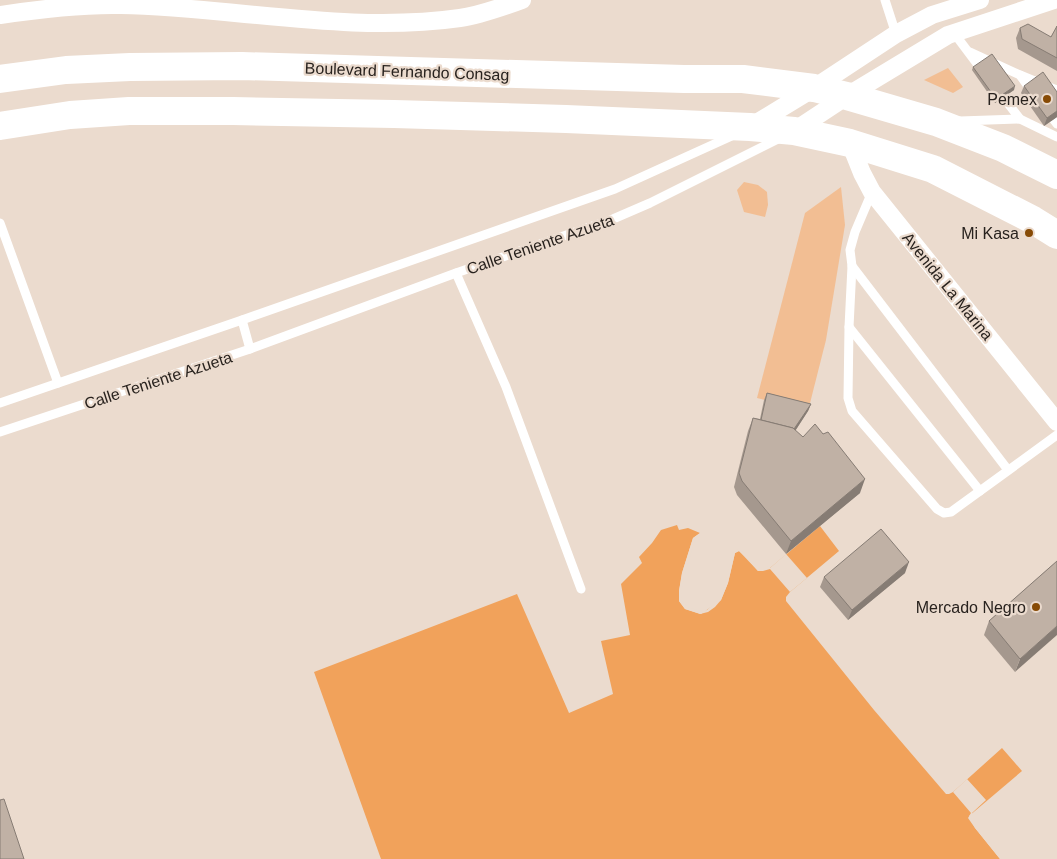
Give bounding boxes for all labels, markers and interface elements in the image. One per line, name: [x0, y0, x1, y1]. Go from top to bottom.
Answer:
street label: Boulevard Fernando Consag: [304, 59, 510, 84]
place label: Pemex: [987, 91, 1037, 108]
marker: Pemex: [1041, 93, 1053, 105]
street label: Calle Teniente Azueta: [464, 211, 616, 278]
place label: Mi Kasa: [961, 225, 1019, 242]
marker: Mi Kasa: [1023, 227, 1035, 239]
street label: Avenida La Marina: [899, 229, 996, 343]
street label: Calle Teniente Azueta: [82, 348, 234, 412]
place label: Mercado Negro: [916, 599, 1026, 616]
marker: Mercado Negro: [1030, 601, 1042, 613]

